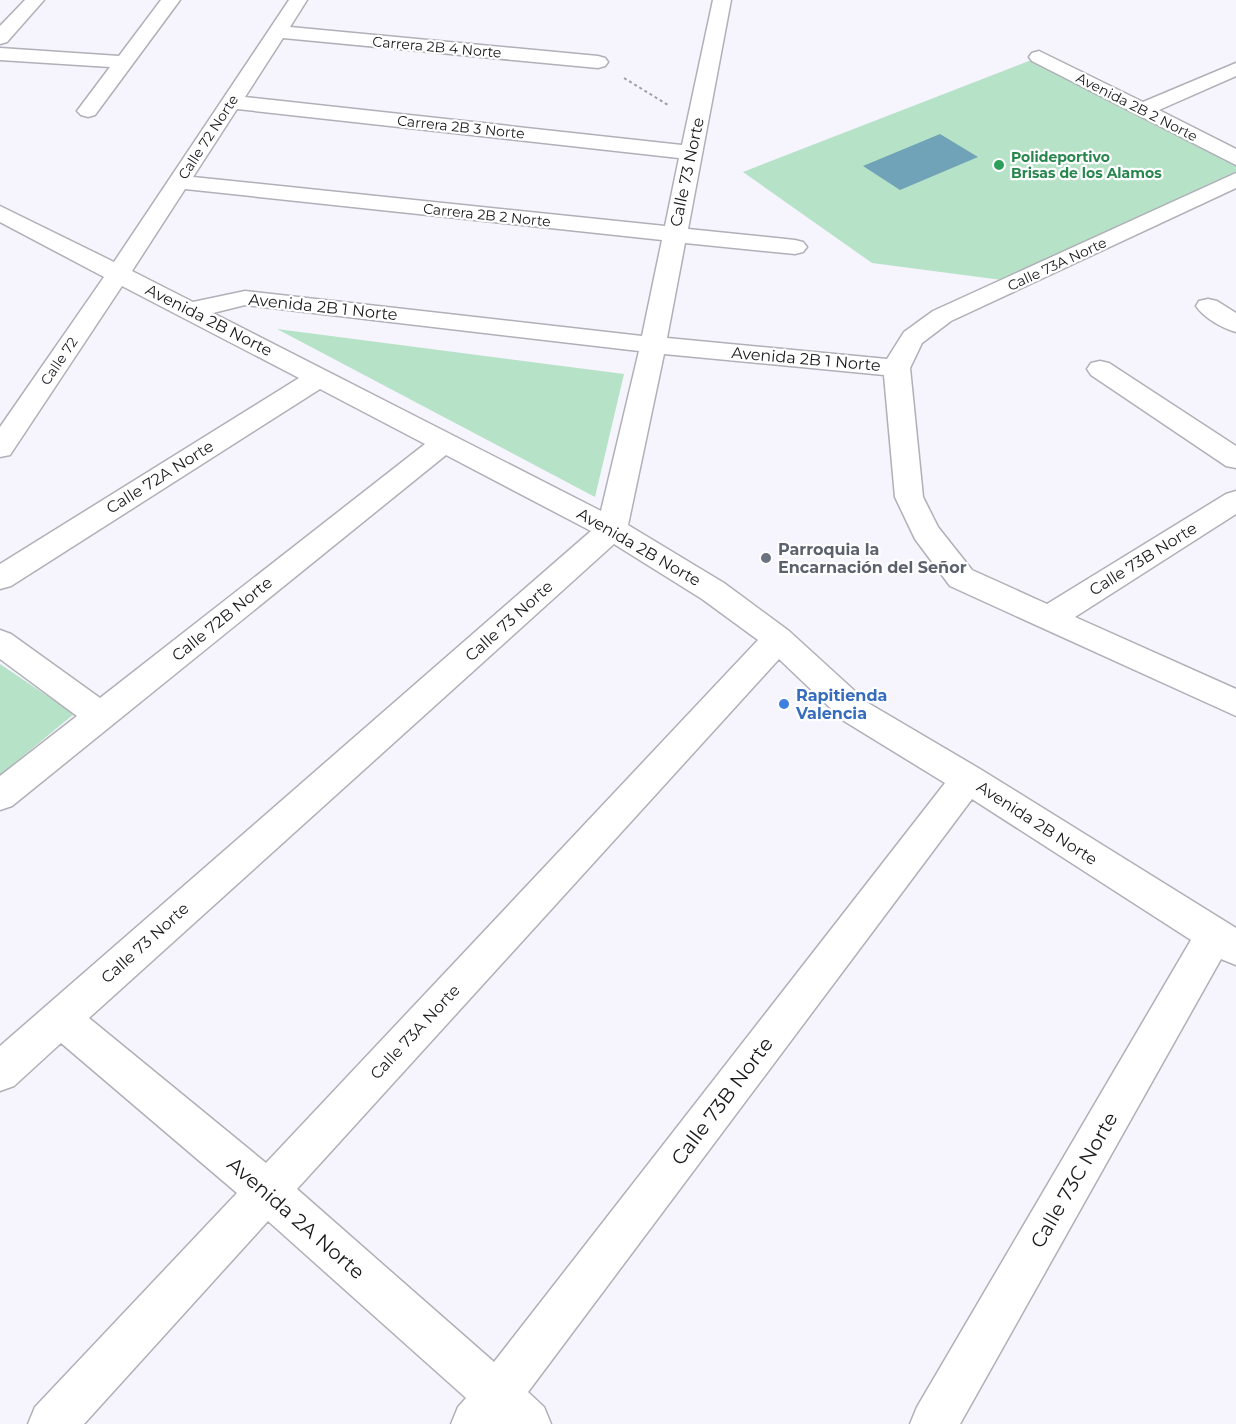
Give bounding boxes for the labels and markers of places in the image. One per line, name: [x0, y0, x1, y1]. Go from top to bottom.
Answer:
place label: Polideportivo Brisas de los Alamos: [1011, 148, 1162, 182]
marker: Polideportivo Brisas de los Alamos: [992, 158, 1006, 172]
place label: Parroquia la Encarnación del Señor: [778, 540, 967, 577]
marker: Parroquia la Encarnación del Señor: [759, 551, 773, 565]
place label: Rapitienda Valencia: [795, 686, 887, 723]
marker: Rapitienda Valencia: [777, 697, 791, 711]

